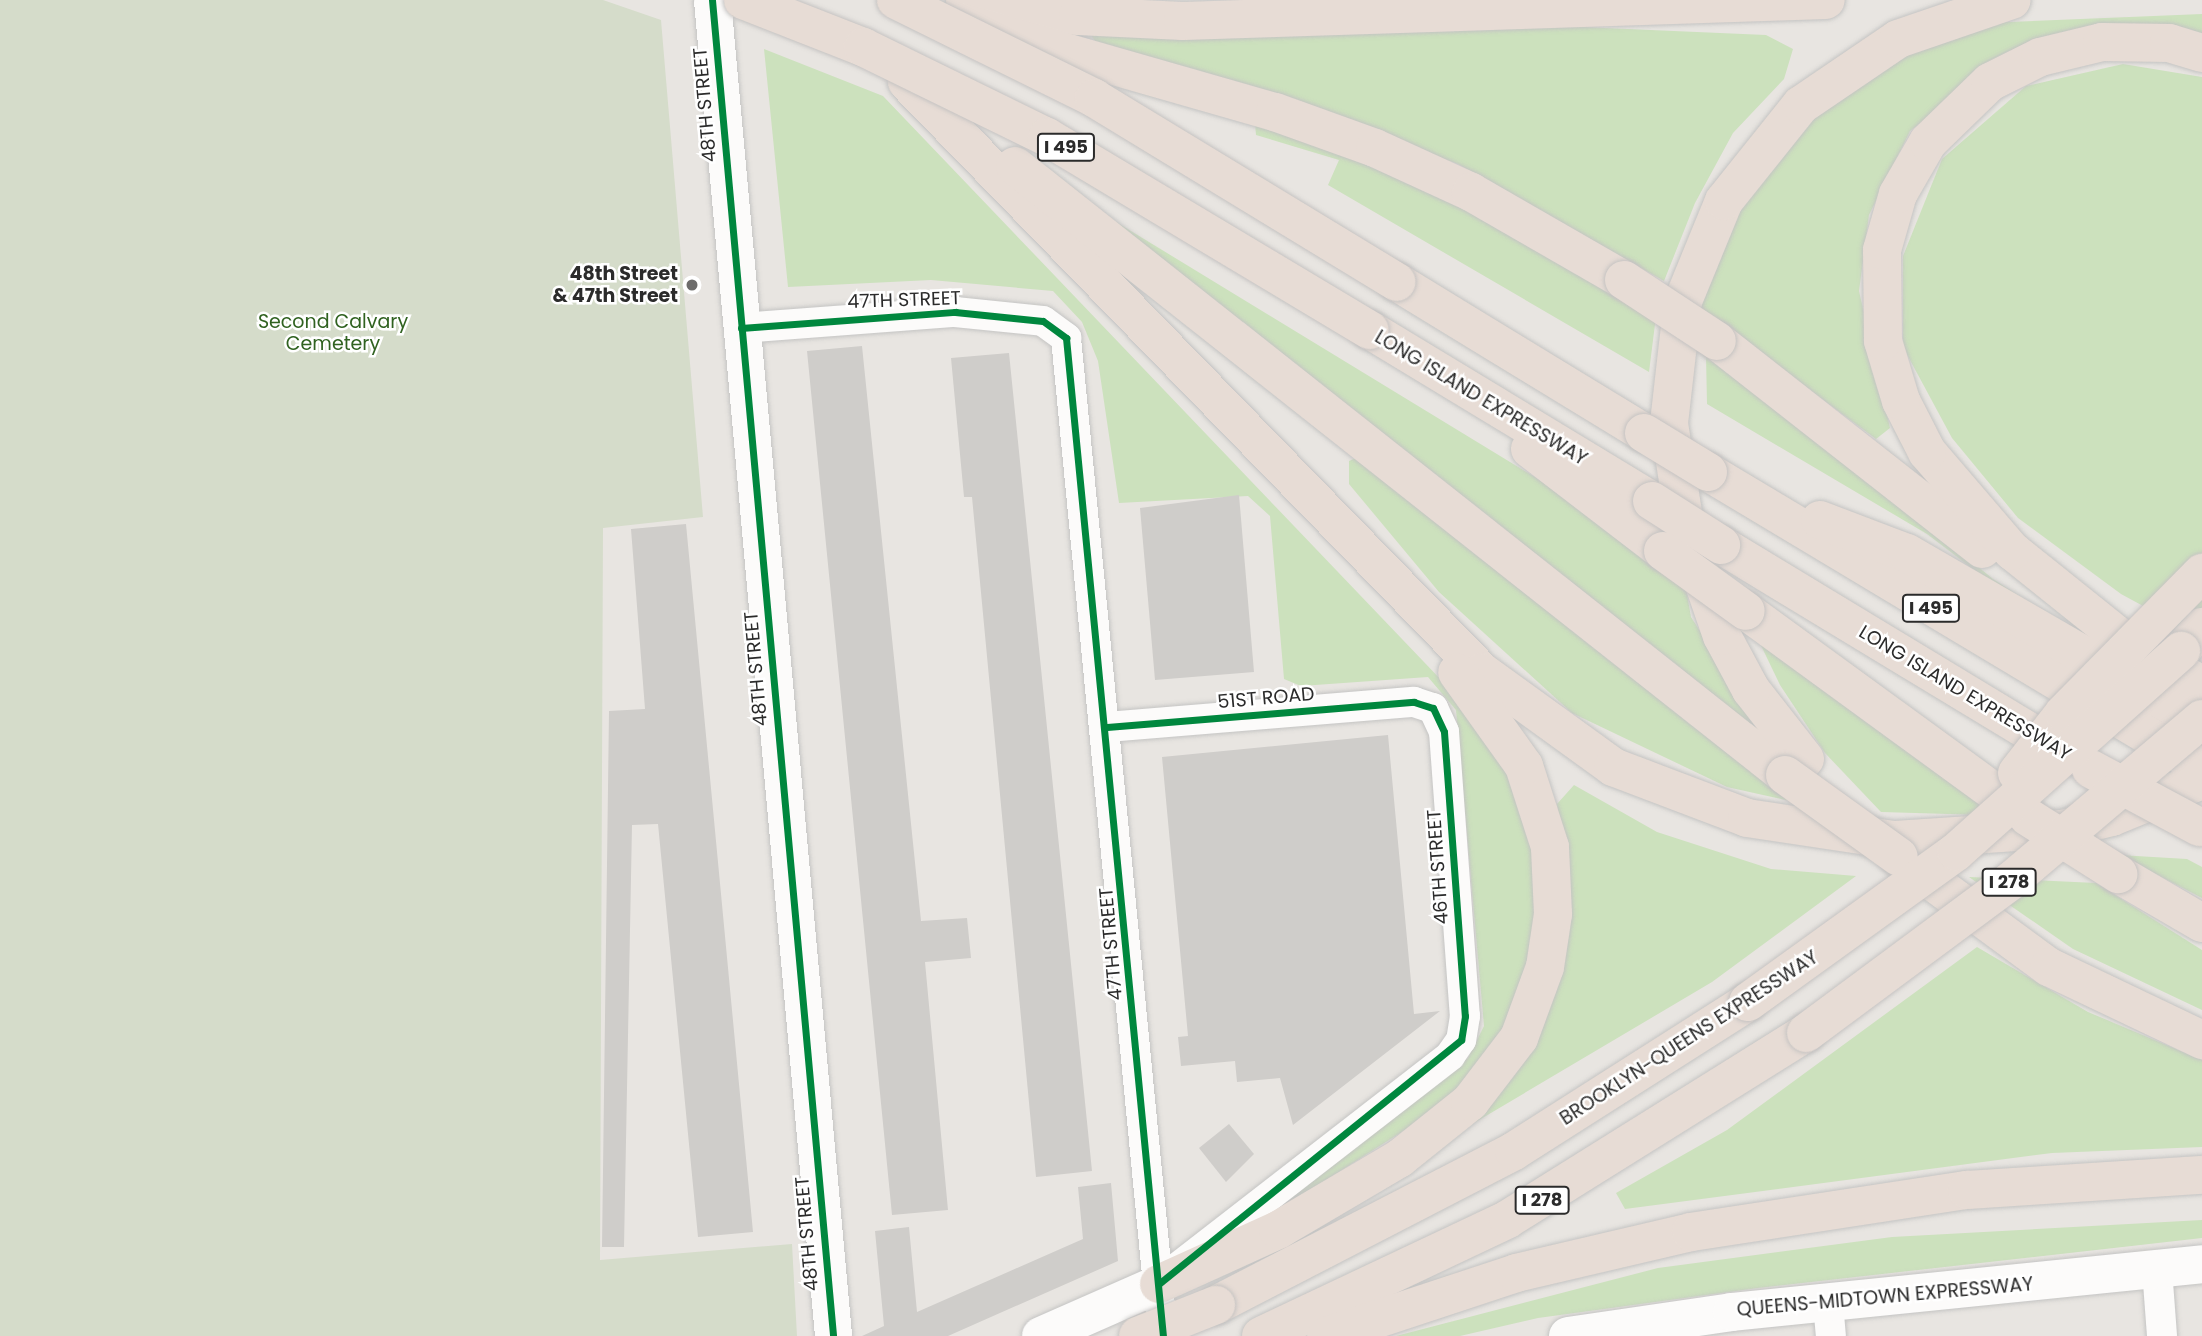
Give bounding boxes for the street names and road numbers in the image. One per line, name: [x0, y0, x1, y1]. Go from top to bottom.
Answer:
street label: 48TH STREET: [689, 47, 721, 163]
road number: I 495: [1036, 132, 1096, 162]
street label: 47TH STREET: [847, 287, 961, 313]
street label: LONG ISLAND EXPRESSWAY: [1371, 325, 1591, 471]
road number: I 495: [1901, 594, 1961, 622]
street label: 48TH STREET: [740, 611, 772, 727]
street label: LONG ISLAND EXPRESSWAY: [1855, 620, 2075, 766]
street label: 51ST ROAD: [1217, 682, 1315, 714]
street label: 46TH STREET: [1423, 809, 1453, 925]
road number: I 278: [1981, 868, 2037, 897]
street label: 47TH STREET: [1095, 886, 1127, 1002]
street label: BROOKLYN-QUEENS EXPRESSWAY: [1556, 946, 1822, 1130]
street label: 48TH STREET: [791, 1176, 823, 1292]
road number: I 278: [1514, 1185, 1570, 1214]
street label: QUEENS-MIDTOWN EXPRESSWAY: [1736, 1273, 2034, 1321]

